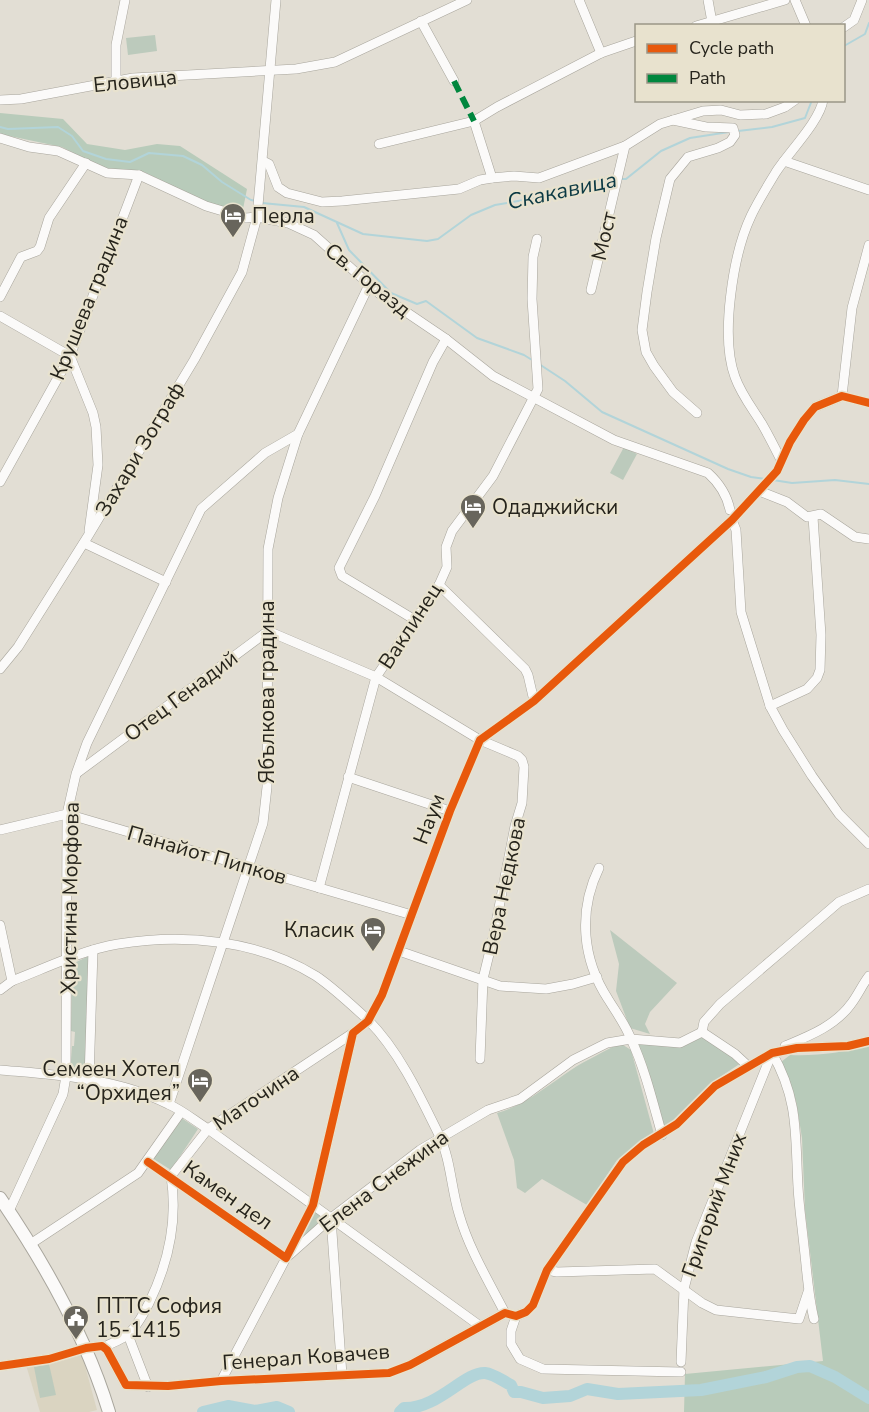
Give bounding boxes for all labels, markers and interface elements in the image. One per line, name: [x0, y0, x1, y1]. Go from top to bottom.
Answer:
legend: [635, 24, 845, 102]
text: Cycle path: [689, 36, 774, 60]
street label: Еловица: [92, 63, 178, 99]
text: Path: [689, 66, 726, 90]
water label: Скакавица: [504, 165, 620, 217]
hotel icon: Перла: [218, 201, 248, 239]
place label: Перла: [252, 202, 315, 230]
street label: Мост: [585, 208, 623, 263]
street label: Крушева градина: [43, 212, 135, 384]
street label: Св. Горазд: [319, 237, 417, 323]
street label: Захари Зограф: [89, 377, 191, 521]
hotel icon: Одаджийски: [458, 492, 488, 530]
place label: Одаджийски: [492, 493, 618, 521]
street label: Ваклинец: [372, 578, 448, 674]
street label: Ябълкова градина: [253, 600, 281, 784]
street label: Отец Генадий: [118, 644, 244, 748]
street label: Наум: [407, 790, 451, 848]
street label: Христина Морфова: [54, 801, 86, 995]
street label: Вера Недкова: [476, 814, 532, 958]
street label: Панайот Пипков: [124, 819, 290, 891]
hotel icon: Класик: [358, 915, 388, 953]
place label: Класик: [284, 916, 355, 944]
place label: Семеен Хотел “Орхидея”: [42, 1055, 180, 1107]
street label: Маточина: [208, 1059, 304, 1137]
hotel icon: Семеен Хотел “Орхидея”: [185, 1066, 215, 1104]
street label: Елена Снежина: [314, 1123, 454, 1239]
street label: Григорий Мних: [675, 1129, 753, 1281]
street label: Камен дел: [178, 1154, 278, 1236]
place label: ПТТС София 15-1415: [96, 1292, 222, 1344]
public building icon: ПТТС София 15-1415: [61, 1303, 91, 1341]
street label: Генерал Ковачев: [221, 1337, 391, 1377]

